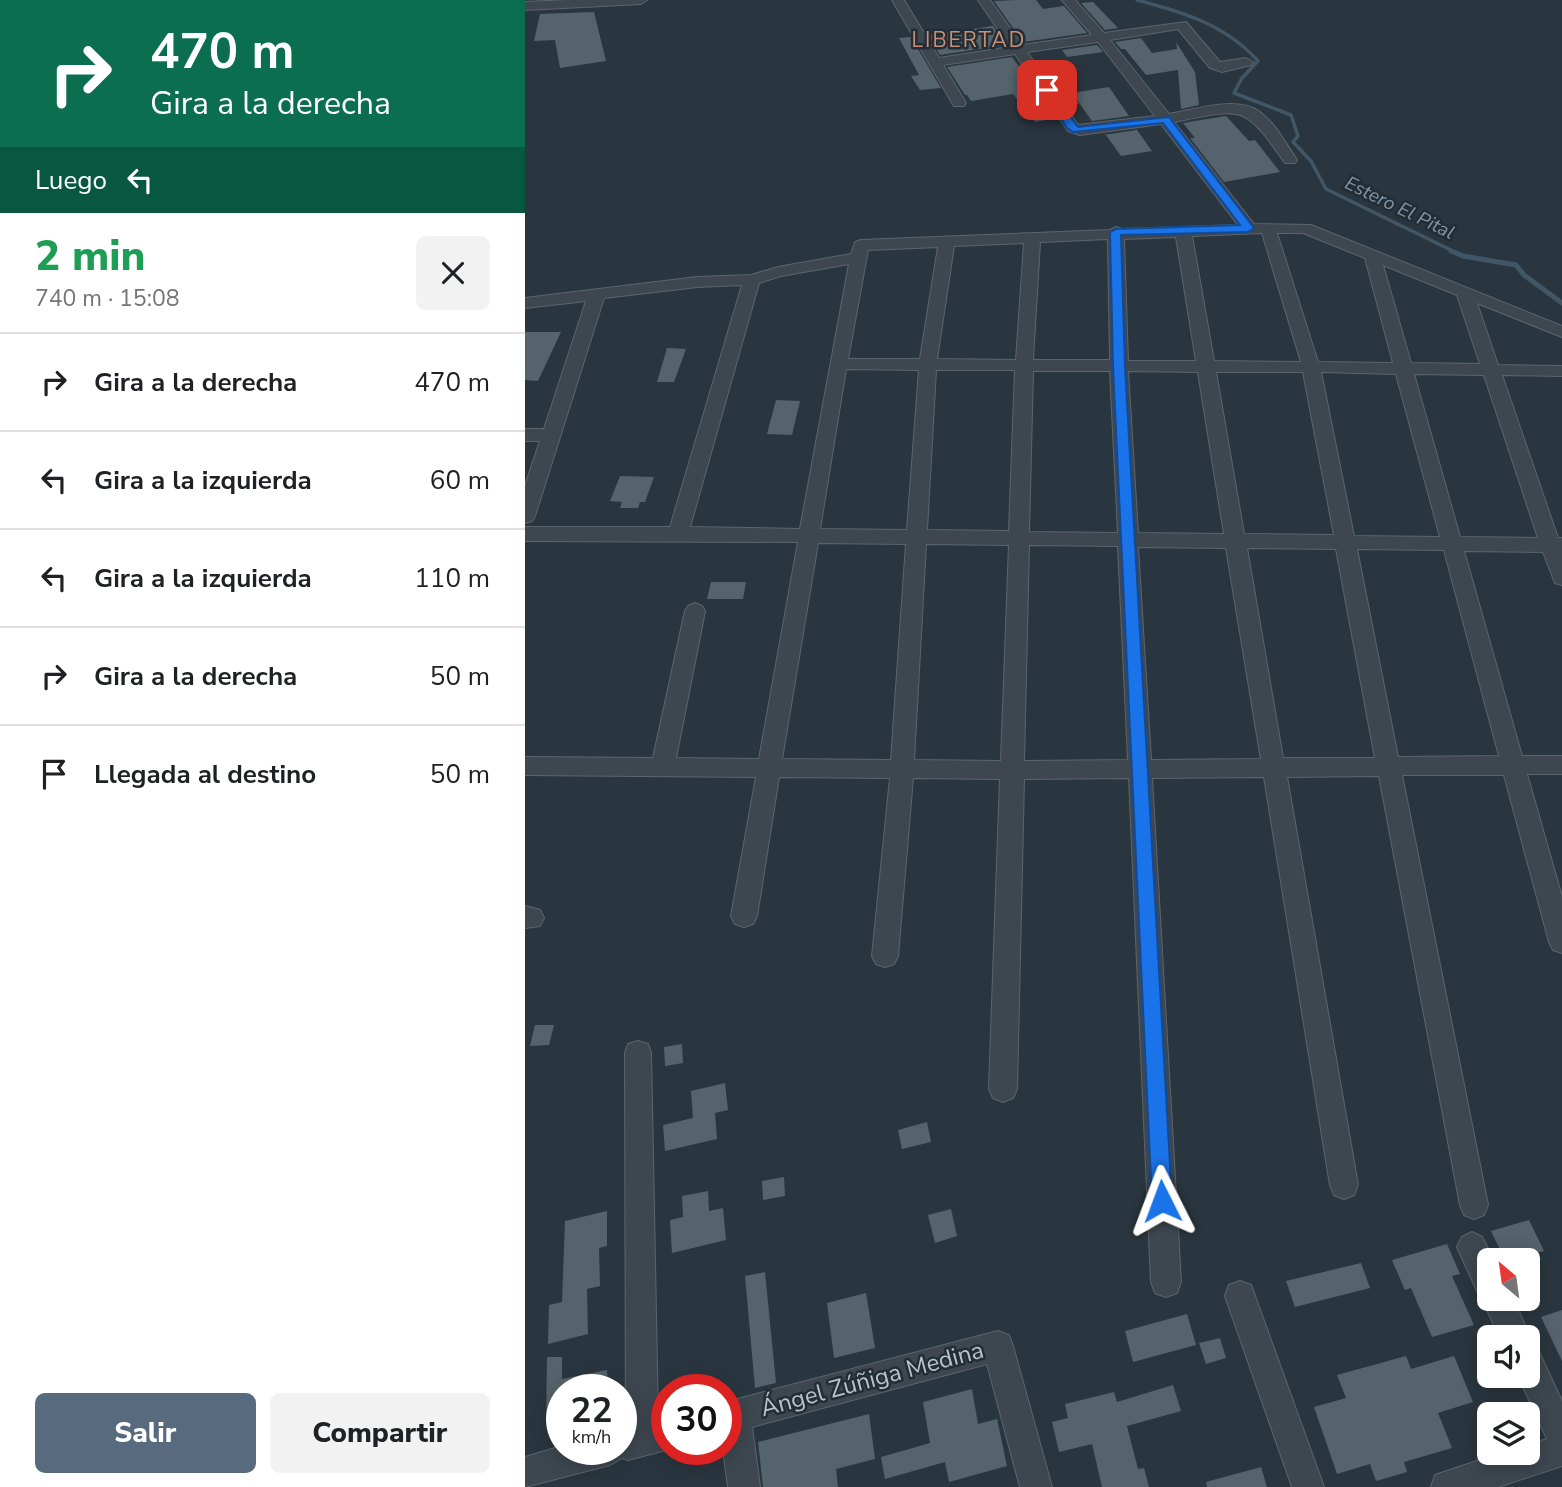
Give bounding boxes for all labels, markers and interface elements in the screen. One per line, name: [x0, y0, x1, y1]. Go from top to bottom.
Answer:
text: 470 m: [150, 18, 294, 85]
district label: LIBERTAD: [912, 26, 1026, 54]
icon: right: [35, 28, 126, 119]
pin: [1017, 60, 1077, 120]
icon: arrive: [1028, 71, 1066, 109]
text: Gira a la derecha: [150, 82, 391, 125]
icon: left: [121, 161, 159, 199]
text: Luego: [35, 163, 107, 198]
water label: Estero El Pital: [1340, 170, 1459, 246]
text: 2 min: [35, 228, 145, 285]
button: close: [416, 236, 490, 310]
text: 740 m · 15:08: [35, 283, 180, 314]
icon: right: [35, 363, 73, 401]
text: Gira a la derecha: [94, 365, 297, 400]
text: 470 m: [414, 365, 490, 400]
icon: left: [35, 461, 73, 499]
text: Gira a la izquierda: [94, 463, 312, 498]
text: 60 m: [430, 463, 490, 498]
icon: left: [35, 559, 73, 597]
text: Gira a la izquierda: [94, 561, 312, 596]
text: 110 m: [414, 561, 490, 596]
icon: right: [35, 657, 73, 695]
text: Gira a la derecha: [94, 659, 297, 694]
text: 50 m: [430, 659, 490, 694]
icon: arrive: [35, 755, 73, 793]
text: Llegada al destino: [94, 757, 316, 792]
text: 50 m: [430, 757, 490, 792]
position arrow: [1125, 1164, 1199, 1238]
north arrow: [1477, 1248, 1540, 1311]
map controls: [1477, 1248, 1540, 1465]
button: sound: [1477, 1325, 1540, 1388]
street label: Ángel Zúñiga Medina: [757, 1334, 987, 1424]
speed limit sign: 30: [651, 1374, 742, 1465]
text: 22: [570, 1387, 613, 1434]
button: Salir: [35, 1393, 256, 1473]
button: Compartir: [270, 1393, 490, 1473]
button: layers: [1477, 1402, 1540, 1465]
text: km/h: [572, 1425, 611, 1449]

